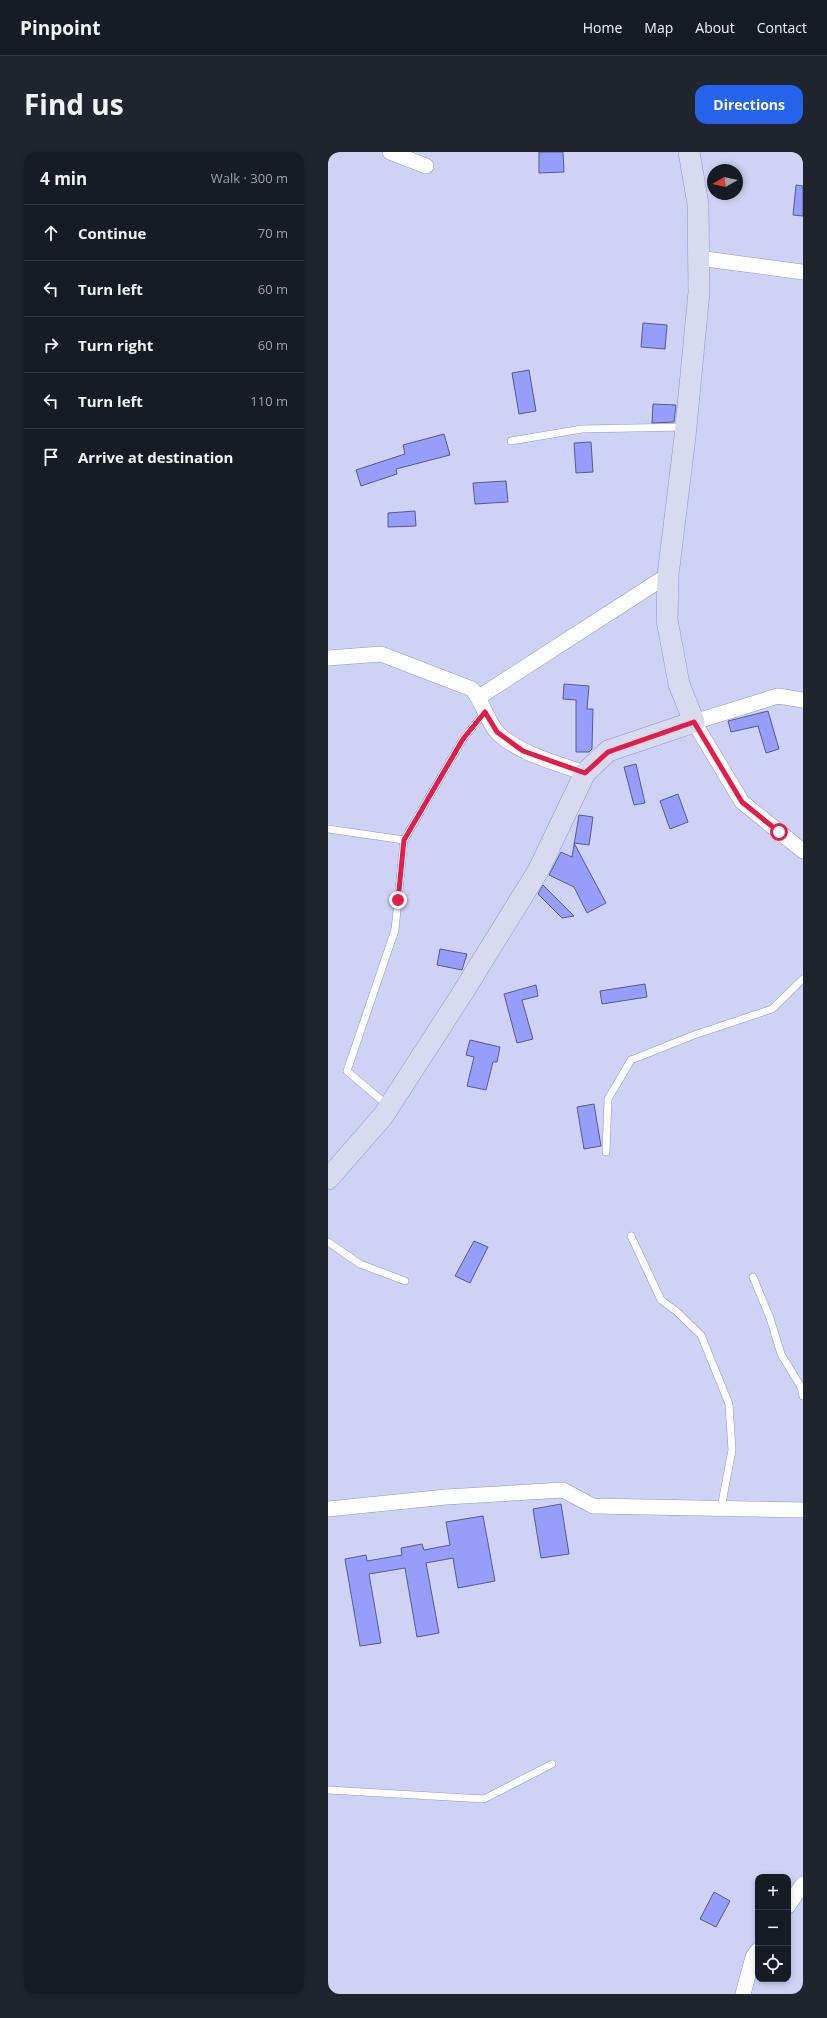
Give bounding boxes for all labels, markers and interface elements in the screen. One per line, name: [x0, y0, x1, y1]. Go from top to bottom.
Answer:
text: Pinpoint: [20, 15, 101, 41]
text: Home: [583, 18, 622, 37]
text: Map: [644, 18, 673, 37]
text: About: [695, 18, 735, 37]
text: Contact: [757, 18, 807, 37]
text: Find us: [24, 85, 124, 123]
button: Directions: [695, 85, 803, 124]
north arrow: [707, 164, 743, 200]
text: 4 min: [40, 167, 87, 190]
text: Walk · 300 m: [211, 169, 288, 187]
icon: ahead: [40, 222, 62, 244]
text: Continue: [78, 223, 146, 243]
text: 70 m: [258, 224, 288, 242]
icon: left: [40, 278, 62, 300]
text: Turn left: [78, 279, 143, 299]
text: 60 m: [258, 280, 288, 298]
icon: right: [40, 334, 62, 356]
text: Turn right: [78, 335, 153, 355]
text: 60 m: [258, 336, 288, 354]
icon: left: [40, 390, 62, 412]
text: Turn left: [78, 391, 143, 411]
text: 110 m: [250, 392, 288, 410]
icon: arrive: [40, 446, 62, 468]
text: Arrive at destination: [78, 447, 233, 467]
route start: [770, 823, 788, 841]
route end: [389, 891, 407, 909]
map controls: [755, 1874, 791, 1982]
button: +: [755, 1874, 791, 1910]
button: −: [755, 1910, 791, 1946]
button: locate: [755, 1946, 791, 1982]

